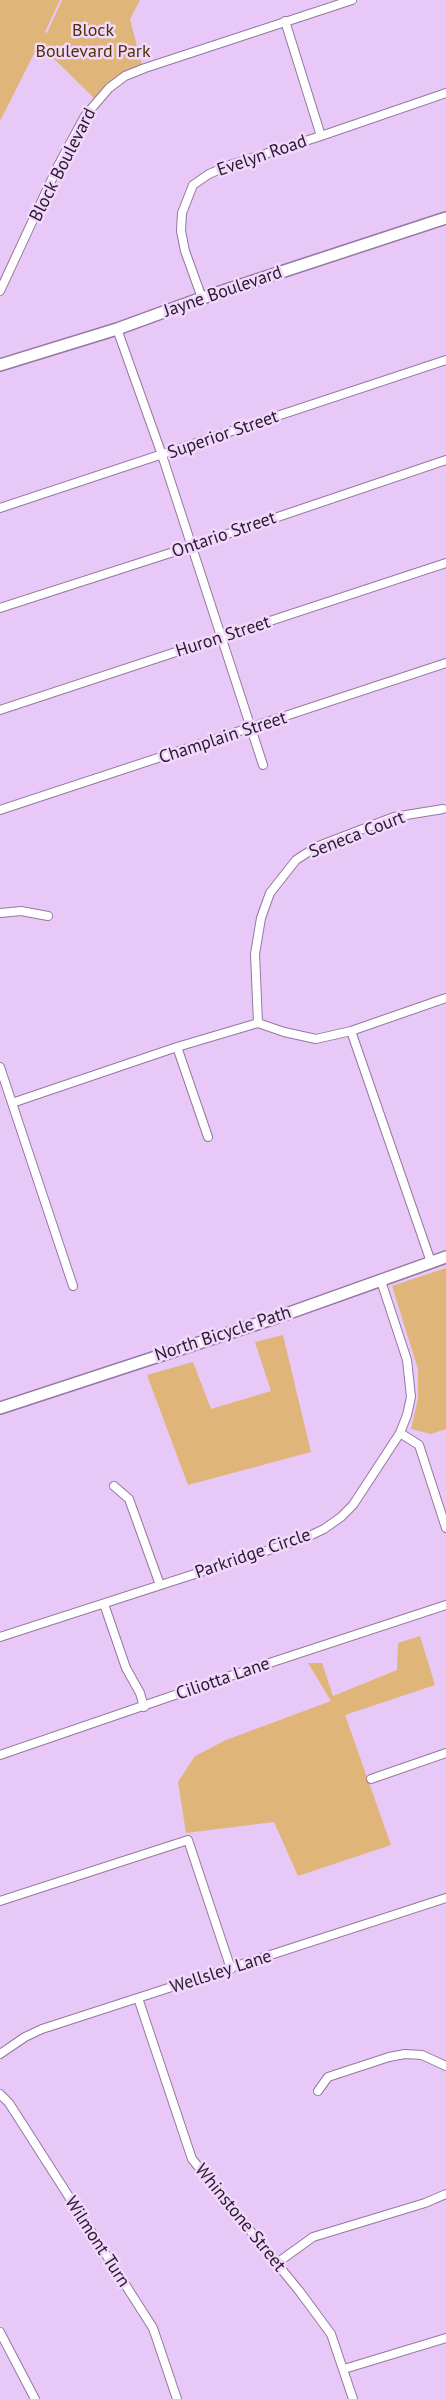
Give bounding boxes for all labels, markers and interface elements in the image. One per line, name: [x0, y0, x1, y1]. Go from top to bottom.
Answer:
park label: Block Boulevard Park: [35, 20, 151, 62]
street label: Block Boulevard: [25, 105, 101, 225]
street label: Evelyn Road: [214, 131, 310, 181]
street label: Jayne Boulevard: [161, 262, 285, 322]
street label: Superior Street: [165, 406, 281, 464]
street label: Ontario Street: [169, 507, 279, 563]
street label: Huron Street: [173, 612, 273, 662]
street label: Champlain Street: [156, 707, 290, 769]
street label: Seneca Court: [306, 807, 408, 863]
street label: North Bicycle Path: [152, 1302, 294, 1366]
street label: Parkridge Circle: [192, 1524, 314, 1584]
street label: Ciliotta Lane: [173, 1653, 273, 1705]
street label: Wellsley Lane: [168, 1945, 274, 1999]
street label: Whinstone Street: [190, 2160, 290, 2276]
street label: Wilmont Turn: [60, 2193, 134, 2291]

